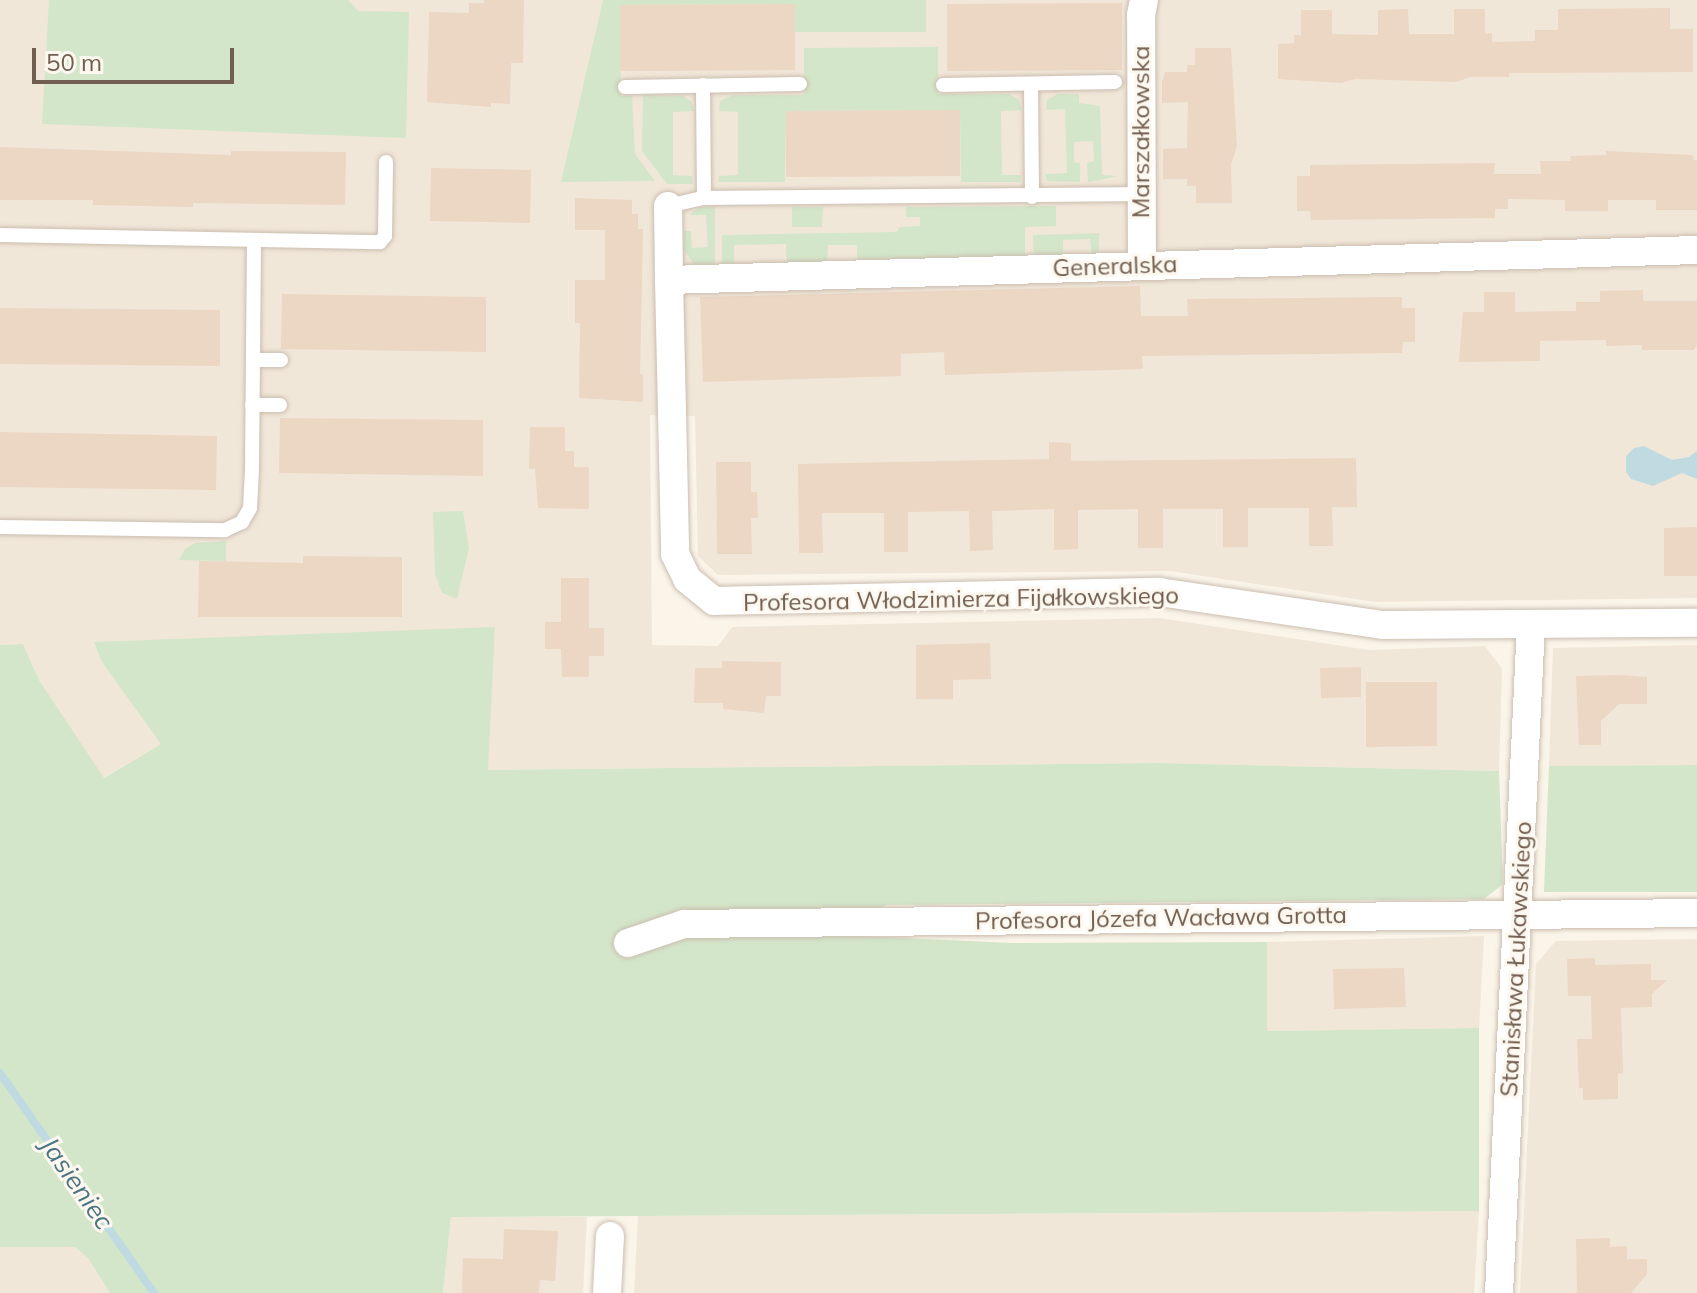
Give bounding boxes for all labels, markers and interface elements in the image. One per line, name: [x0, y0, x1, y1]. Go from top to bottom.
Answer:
scale bar: [36, 32, 238, 82]
street label: Marszałkowska: [1127, 46, 1155, 218]
text: 50 m: [46, 47, 102, 77]
street label: Generalska: [1052, 249, 1178, 283]
street label: Profesora Włodzimierza Fijałkowskiego: [743, 581, 1179, 617]
street label: Stanisława Łukawskiego: [1494, 821, 1538, 1097]
street label: Profesora Józefa Wacława Grotta: [975, 900, 1347, 936]
water label: Jasieniec: [34, 1131, 120, 1235]

